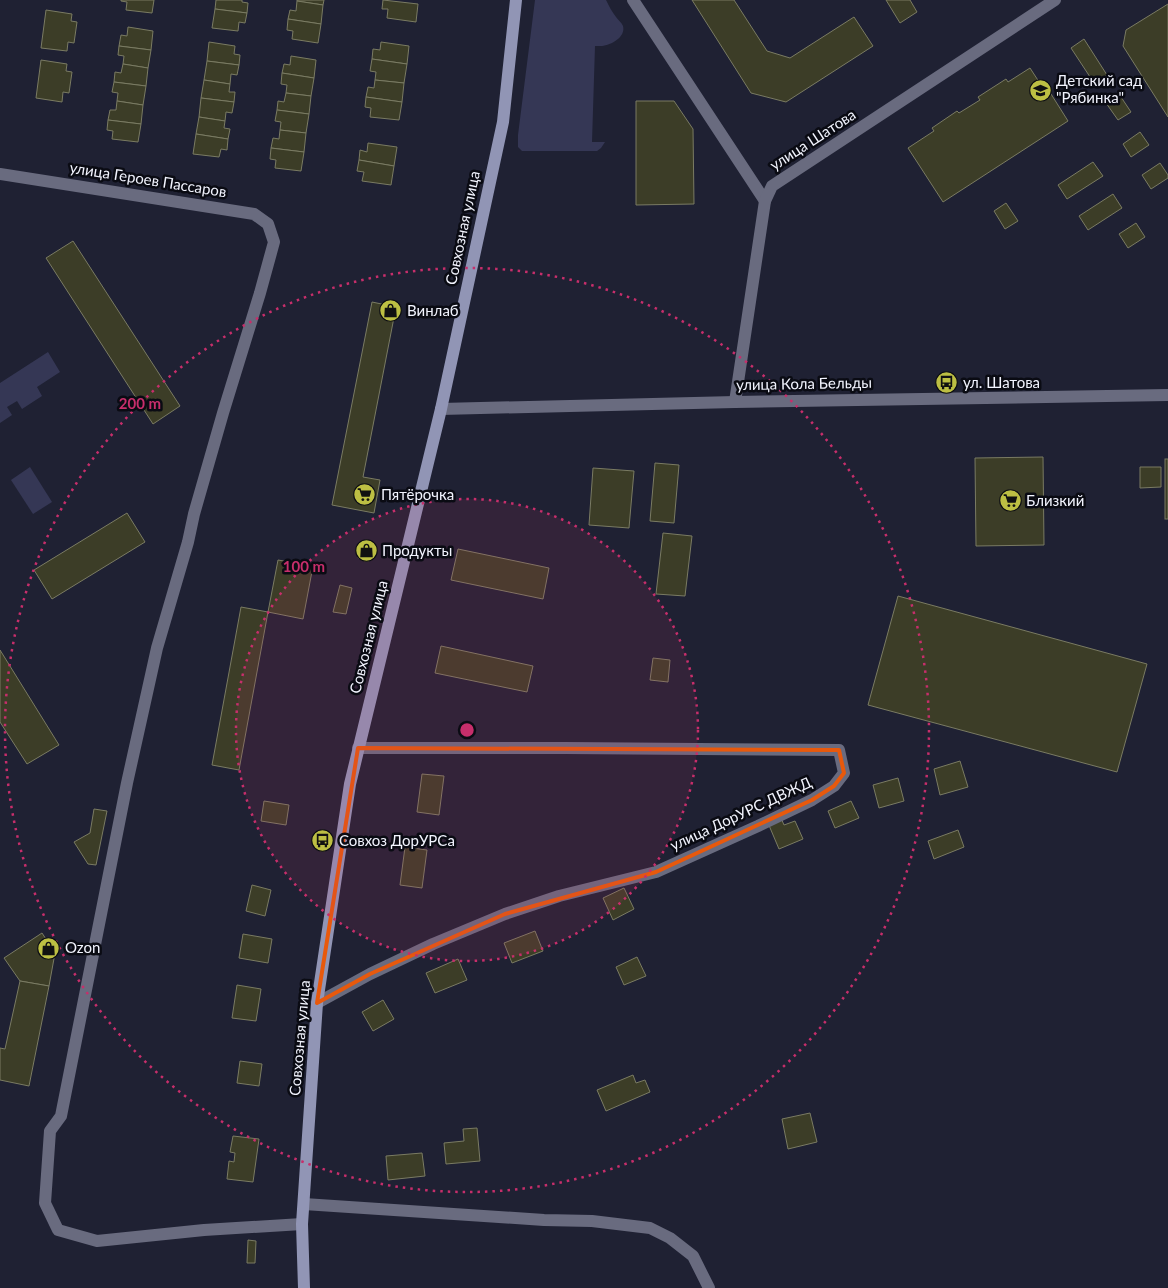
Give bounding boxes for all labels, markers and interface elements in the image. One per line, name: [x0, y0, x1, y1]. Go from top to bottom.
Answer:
place label: Детский сад "Рябинка": [1056, 71, 1142, 106]
school or university icon: Детский сад "Рябинка": [1028, 78, 1052, 102]
street label: улица Шатова: [766, 105, 859, 174]
street label: улица Героев Пассаров: [68, 158, 228, 200]
street label: Совхозная улица: [441, 169, 483, 286]
shop icon: Винлаб: [379, 299, 403, 323]
place label: Винлаб: [407, 301, 459, 319]
bus stop icon: ул. Шатова: [935, 371, 959, 395]
street label: улица Кола Бельды: [736, 373, 872, 393]
place label: ул. Шатова: [963, 373, 1040, 391]
text: 200 m: [119, 394, 161, 412]
supermarket icon: Пятёрочка: [353, 483, 377, 507]
place label: Пятёрочка: [381, 485, 454, 503]
supermarket icon: Близкий: [998, 489, 1022, 513]
place label: Близкий: [1026, 491, 1084, 509]
shop icon: Продукты: [354, 539, 378, 563]
place label: Продукты: [382, 541, 452, 559]
text: 100 m: [283, 557, 325, 575]
street label: Совхозная улица: [345, 578, 391, 695]
centre of rings: [458, 721, 476, 739]
street label: улица ДорУРС ДВЖД: [667, 772, 814, 854]
bus stop icon: Совхоз ДорУPCа: [311, 829, 335, 853]
place label: Совхоз ДорУPCа: [339, 831, 455, 849]
shop icon: Ozon: [37, 936, 61, 960]
place label: Ozon: [65, 938, 100, 956]
street label: Совхозная улица: [285, 979, 313, 1096]

